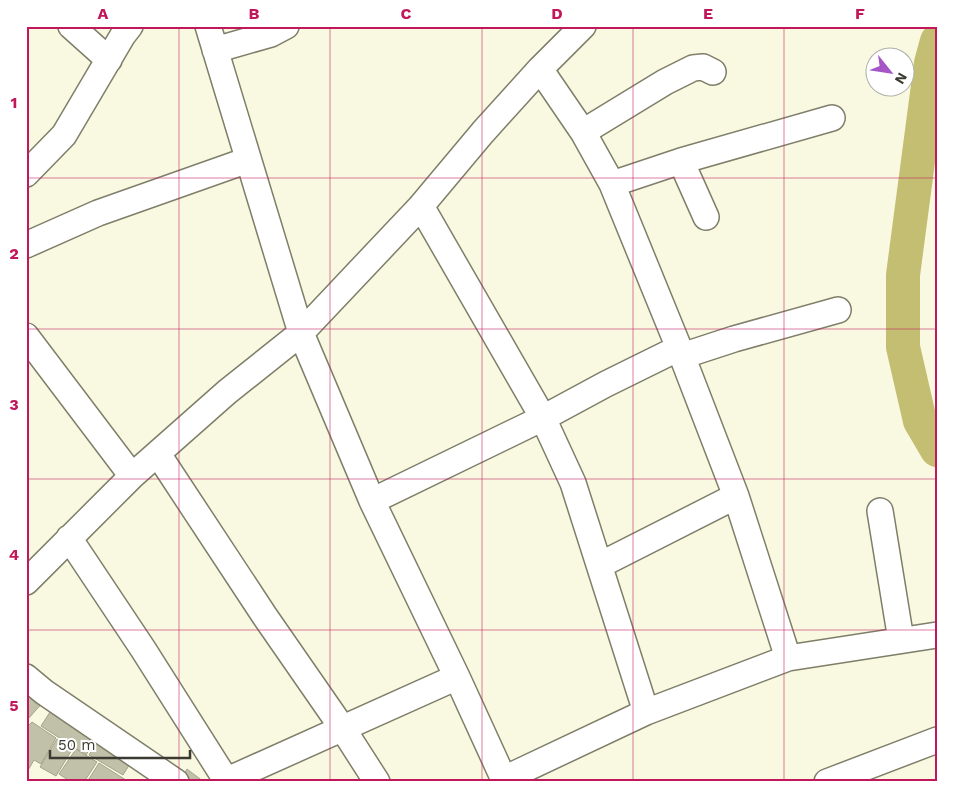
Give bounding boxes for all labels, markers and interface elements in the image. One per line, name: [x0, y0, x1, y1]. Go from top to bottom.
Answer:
text: A: [98, 4, 109, 23]
text: B: [249, 4, 260, 23]
text: C: [401, 4, 412, 23]
text: D: [551, 4, 563, 23]
text: E: [703, 4, 713, 23]
text: F: [855, 4, 865, 23]
north arrow: [866, 48, 916, 98]
text: N: [892, 70, 911, 87]
text: 1: [11, 93, 17, 112]
text: 2: [9, 244, 19, 263]
text: 3: [9, 395, 19, 414]
text: 4: [9, 545, 19, 564]
text: 5: [9, 696, 19, 715]
scale bar: [50, 728, 190, 760]
text: 50 m: [58, 736, 95, 754]

